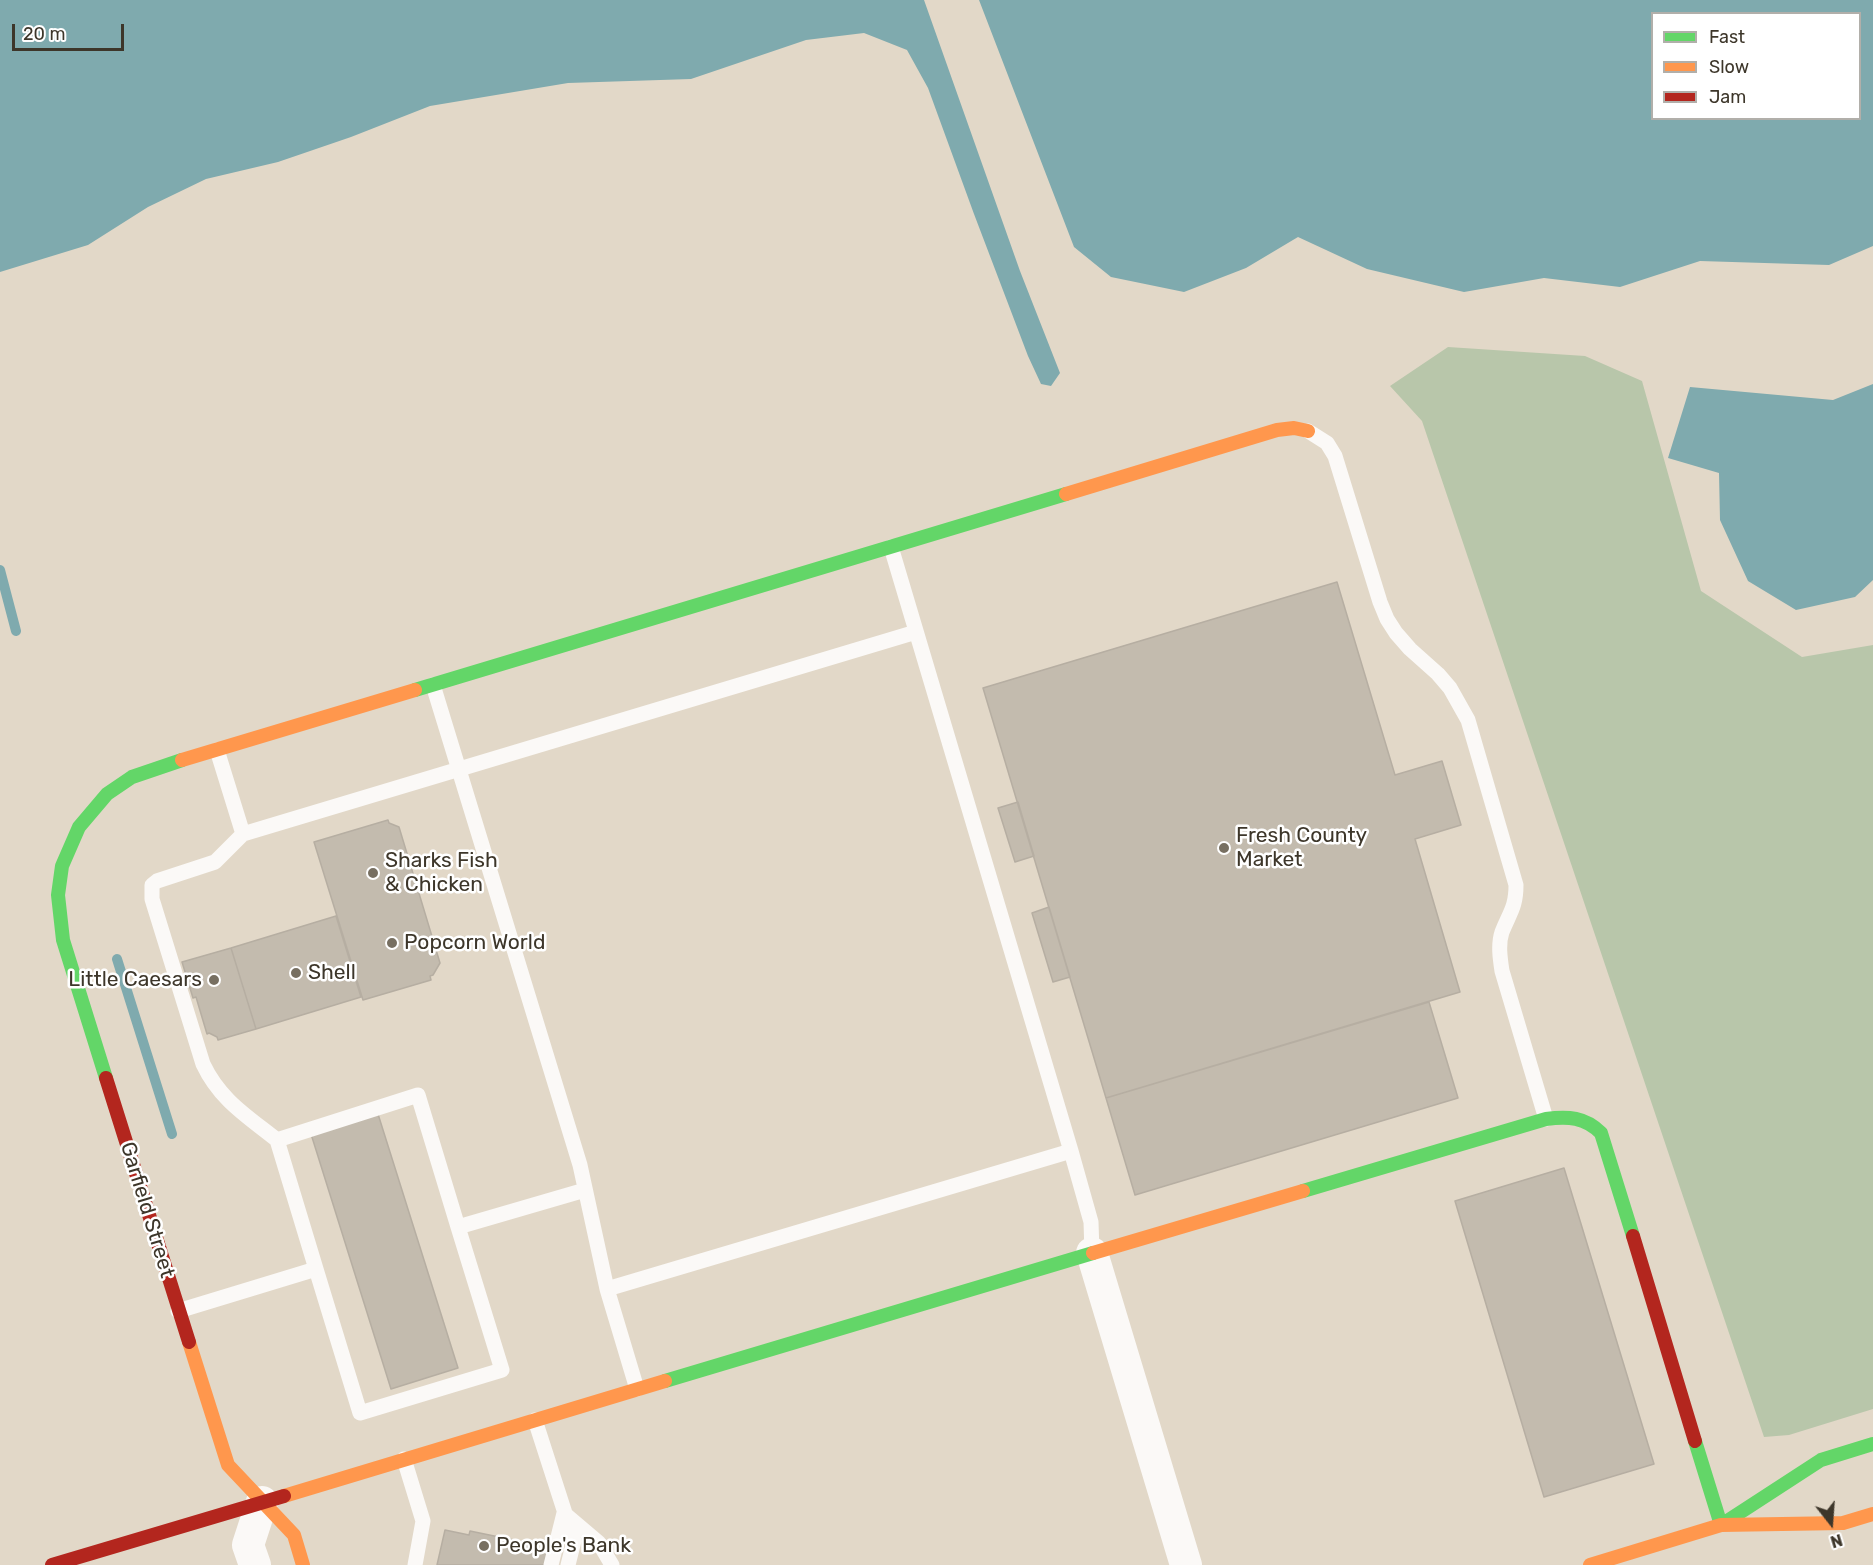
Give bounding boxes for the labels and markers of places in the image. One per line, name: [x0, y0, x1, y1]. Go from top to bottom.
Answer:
place label: Fresh County Market: [1236, 823, 1367, 873]
marker: Fresh County Market: [1217, 841, 1231, 855]
place label: Sharks Fish & Chicken: [385, 848, 498, 898]
marker: Sharks Fish & Chicken: [366, 866, 380, 880]
place label: Popcorn World: [404, 930, 545, 956]
marker: Popcorn World: [385, 936, 399, 950]
place label: Shell: [308, 960, 356, 986]
marker: Shell: [289, 966, 303, 980]
place label: Little Caesars: [68, 967, 202, 993]
marker: Little Caesars: [207, 973, 221, 987]
place label: People's Bank: [496, 1533, 631, 1559]
marker: People's Bank: [477, 1539, 491, 1553]

